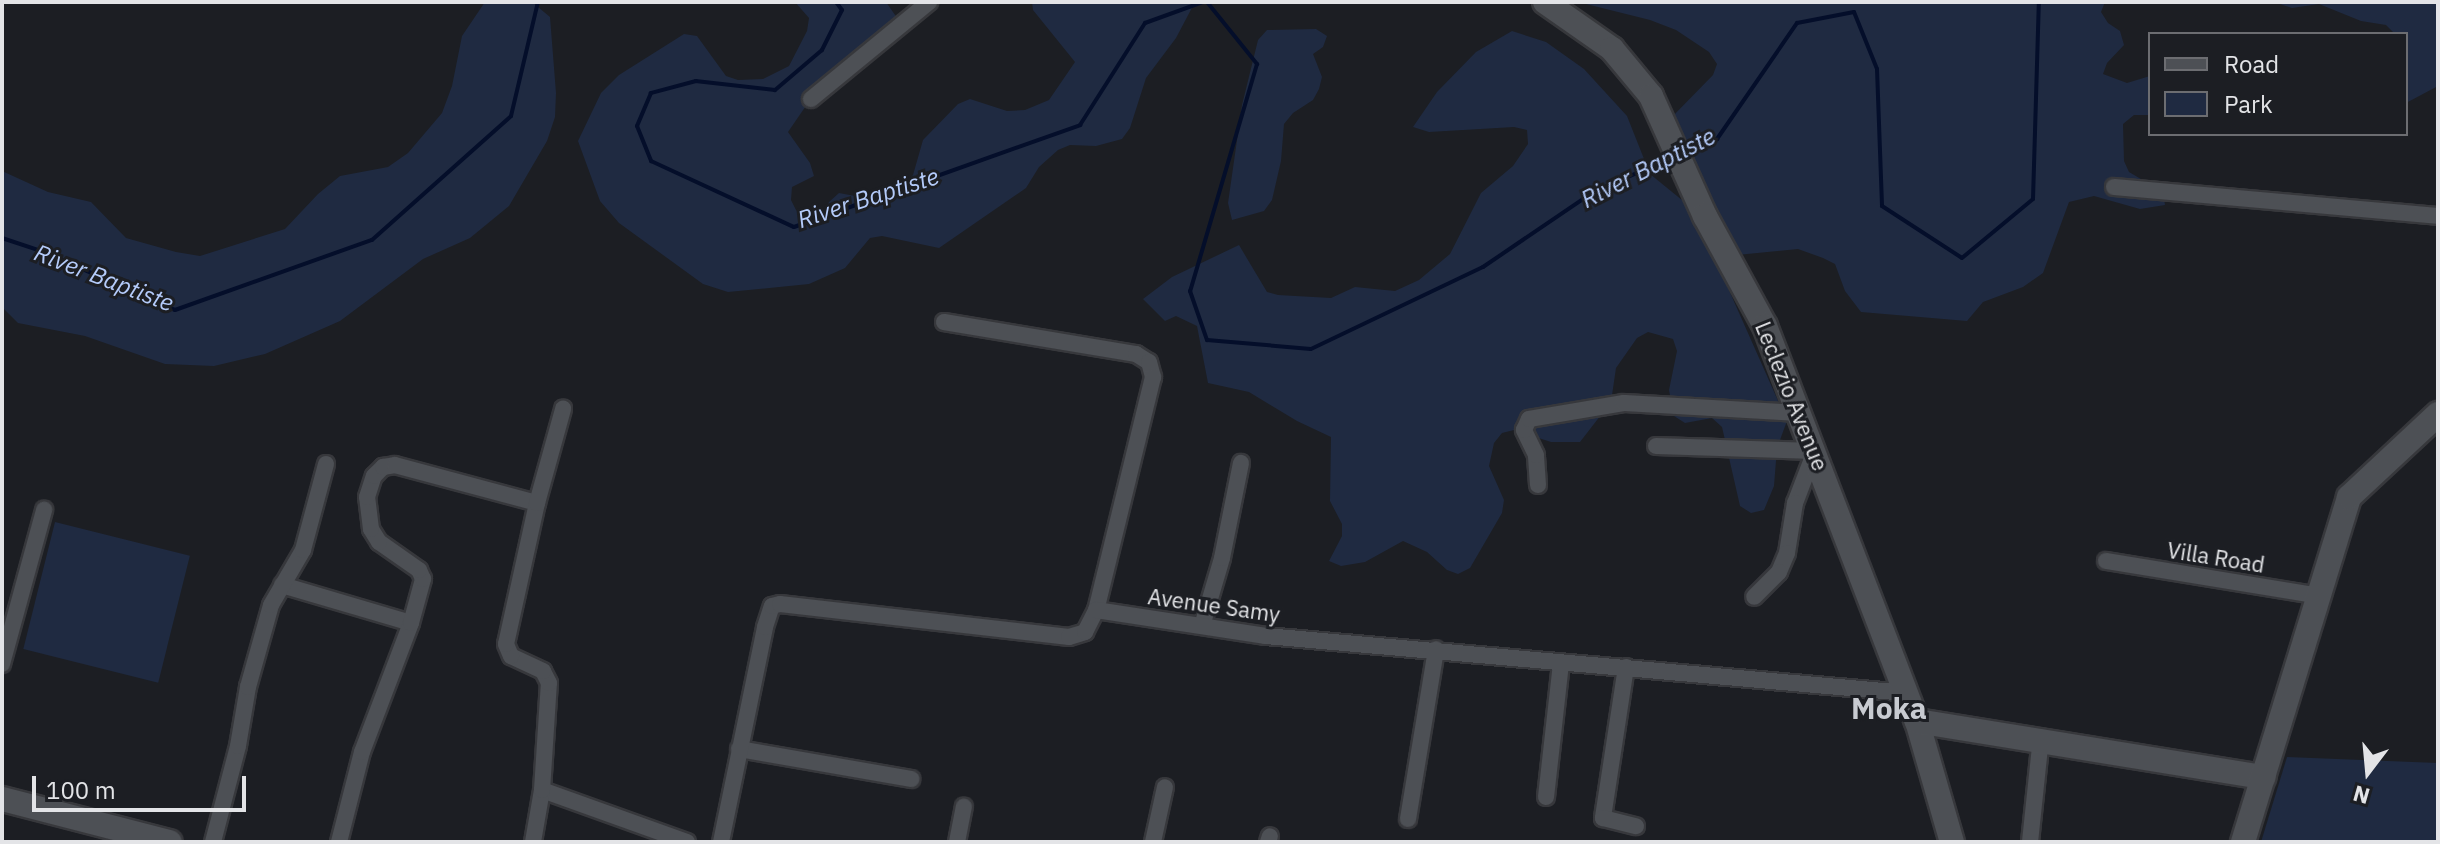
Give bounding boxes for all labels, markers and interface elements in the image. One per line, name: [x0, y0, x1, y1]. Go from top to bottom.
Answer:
legend: [2148, 32, 2408, 136]
text: Road: [2224, 48, 2279, 80]
text: Park: [2224, 88, 2273, 120]
water label: River Baptiste: [1576, 122, 1720, 214]
water label: River Baptiste: [794, 162, 942, 234]
water label: River Baptiste: [30, 238, 178, 318]
street label: Leclezio Avenue: [1750, 318, 1834, 474]
street label: Villa Road: [2165, 536, 2267, 578]
street label: Avenue Samy: [1146, 583, 1282, 627]
district label: Moka: [1851, 690, 1927, 726]
north arrow: [2328, 732, 2408, 812]
scale bar: [36, 760, 250, 810]
text: 100 m: [46, 774, 116, 806]
text: N: [2350, 779, 2373, 812]

